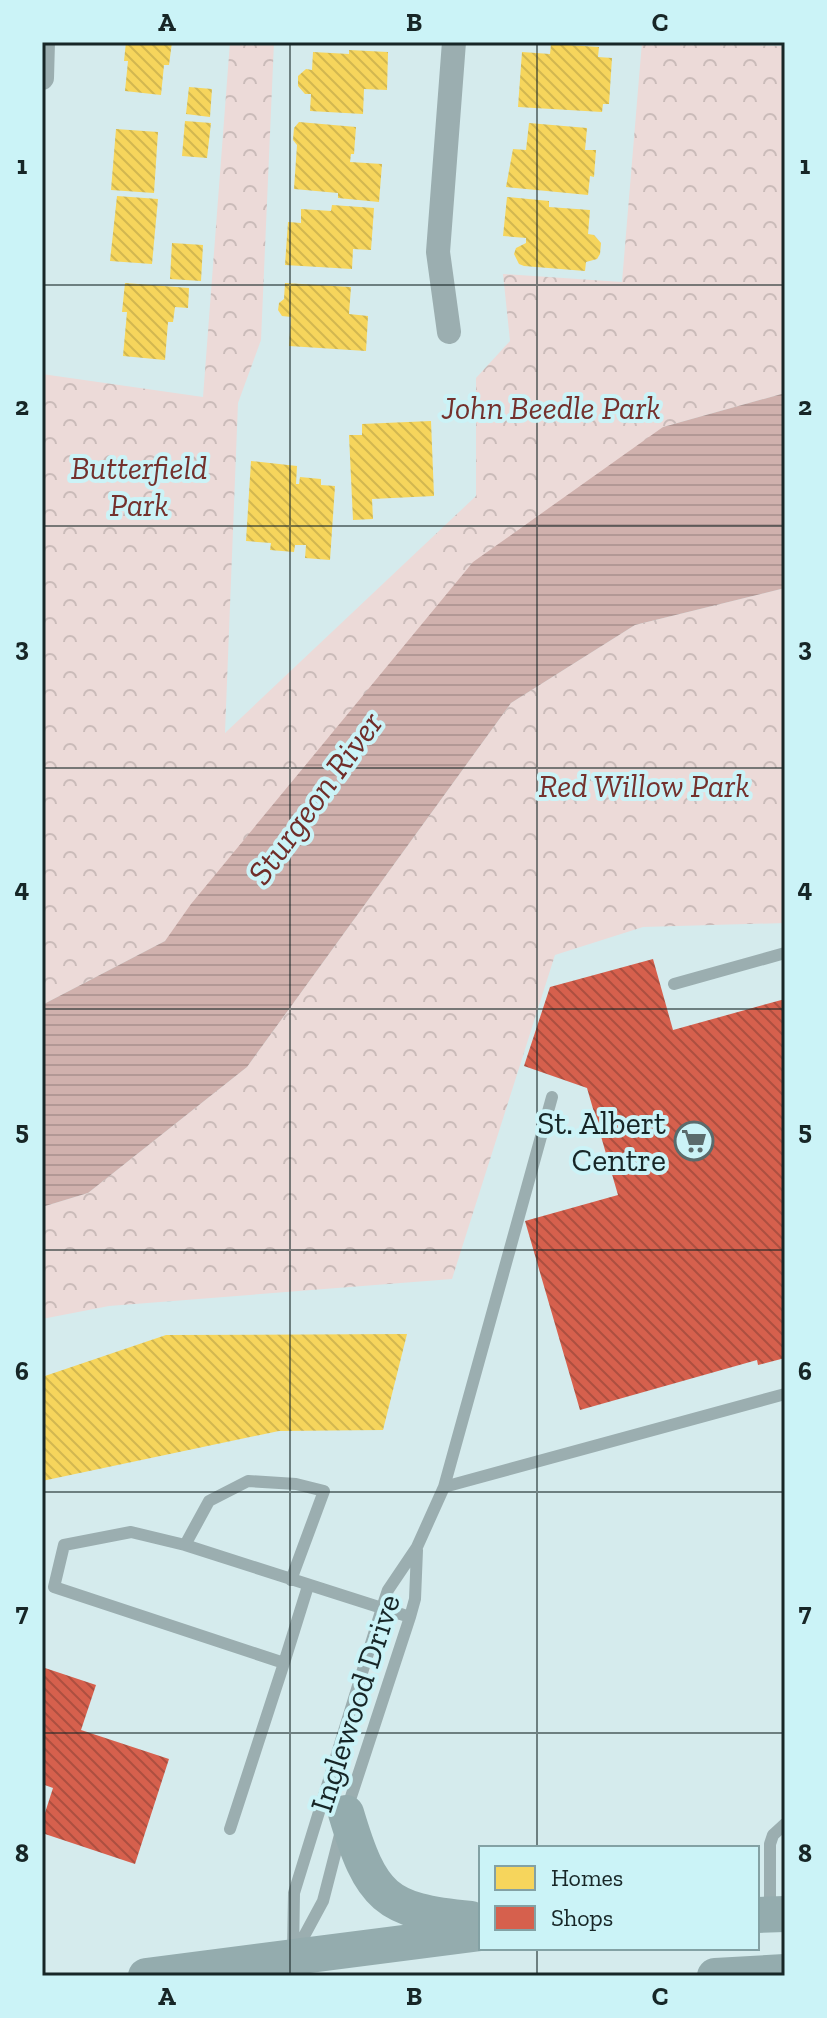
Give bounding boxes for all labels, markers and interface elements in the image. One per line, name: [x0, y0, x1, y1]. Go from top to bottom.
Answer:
text: A: [158, 6, 176, 38]
text: B: [406, 6, 422, 38]
text: C: [652, 6, 668, 38]
text: 1: [17, 149, 28, 181]
text: 1: [800, 149, 811, 181]
park label: John Beedle Park: [440, 389, 661, 427]
text: 2: [15, 390, 29, 422]
text: 2: [798, 390, 812, 422]
park label: Butterfield Park: [71, 449, 207, 524]
text: 3: [15, 631, 29, 663]
text: 3: [798, 631, 812, 663]
water label: Sturgeon River: [239, 703, 392, 892]
park label: Red Willow Park: [539, 767, 749, 805]
text: 4: [15, 872, 30, 904]
text: 4: [798, 872, 813, 904]
place label: St. Albert Centre: [537, 1104, 666, 1179]
text: 5: [15, 1114, 29, 1146]
text: 5: [798, 1114, 812, 1146]
supermarket icon: St. Albert Centre: [673, 1120, 715, 1162]
text: 6: [15, 1355, 29, 1387]
text: 6: [798, 1355, 812, 1387]
street label: Inglewood Drive: [302, 1589, 408, 1817]
text: 7: [16, 1596, 29, 1628]
text: 7: [799, 1596, 812, 1628]
text: 8: [15, 1837, 29, 1869]
text: 8: [798, 1837, 812, 1869]
legend: [479, 1846, 759, 1950]
text: Homes: [551, 1863, 623, 1892]
text: Shops: [551, 1903, 613, 1932]
text: A: [158, 1980, 176, 2012]
text: B: [406, 1980, 422, 2012]
text: C: [652, 1980, 668, 2012]

